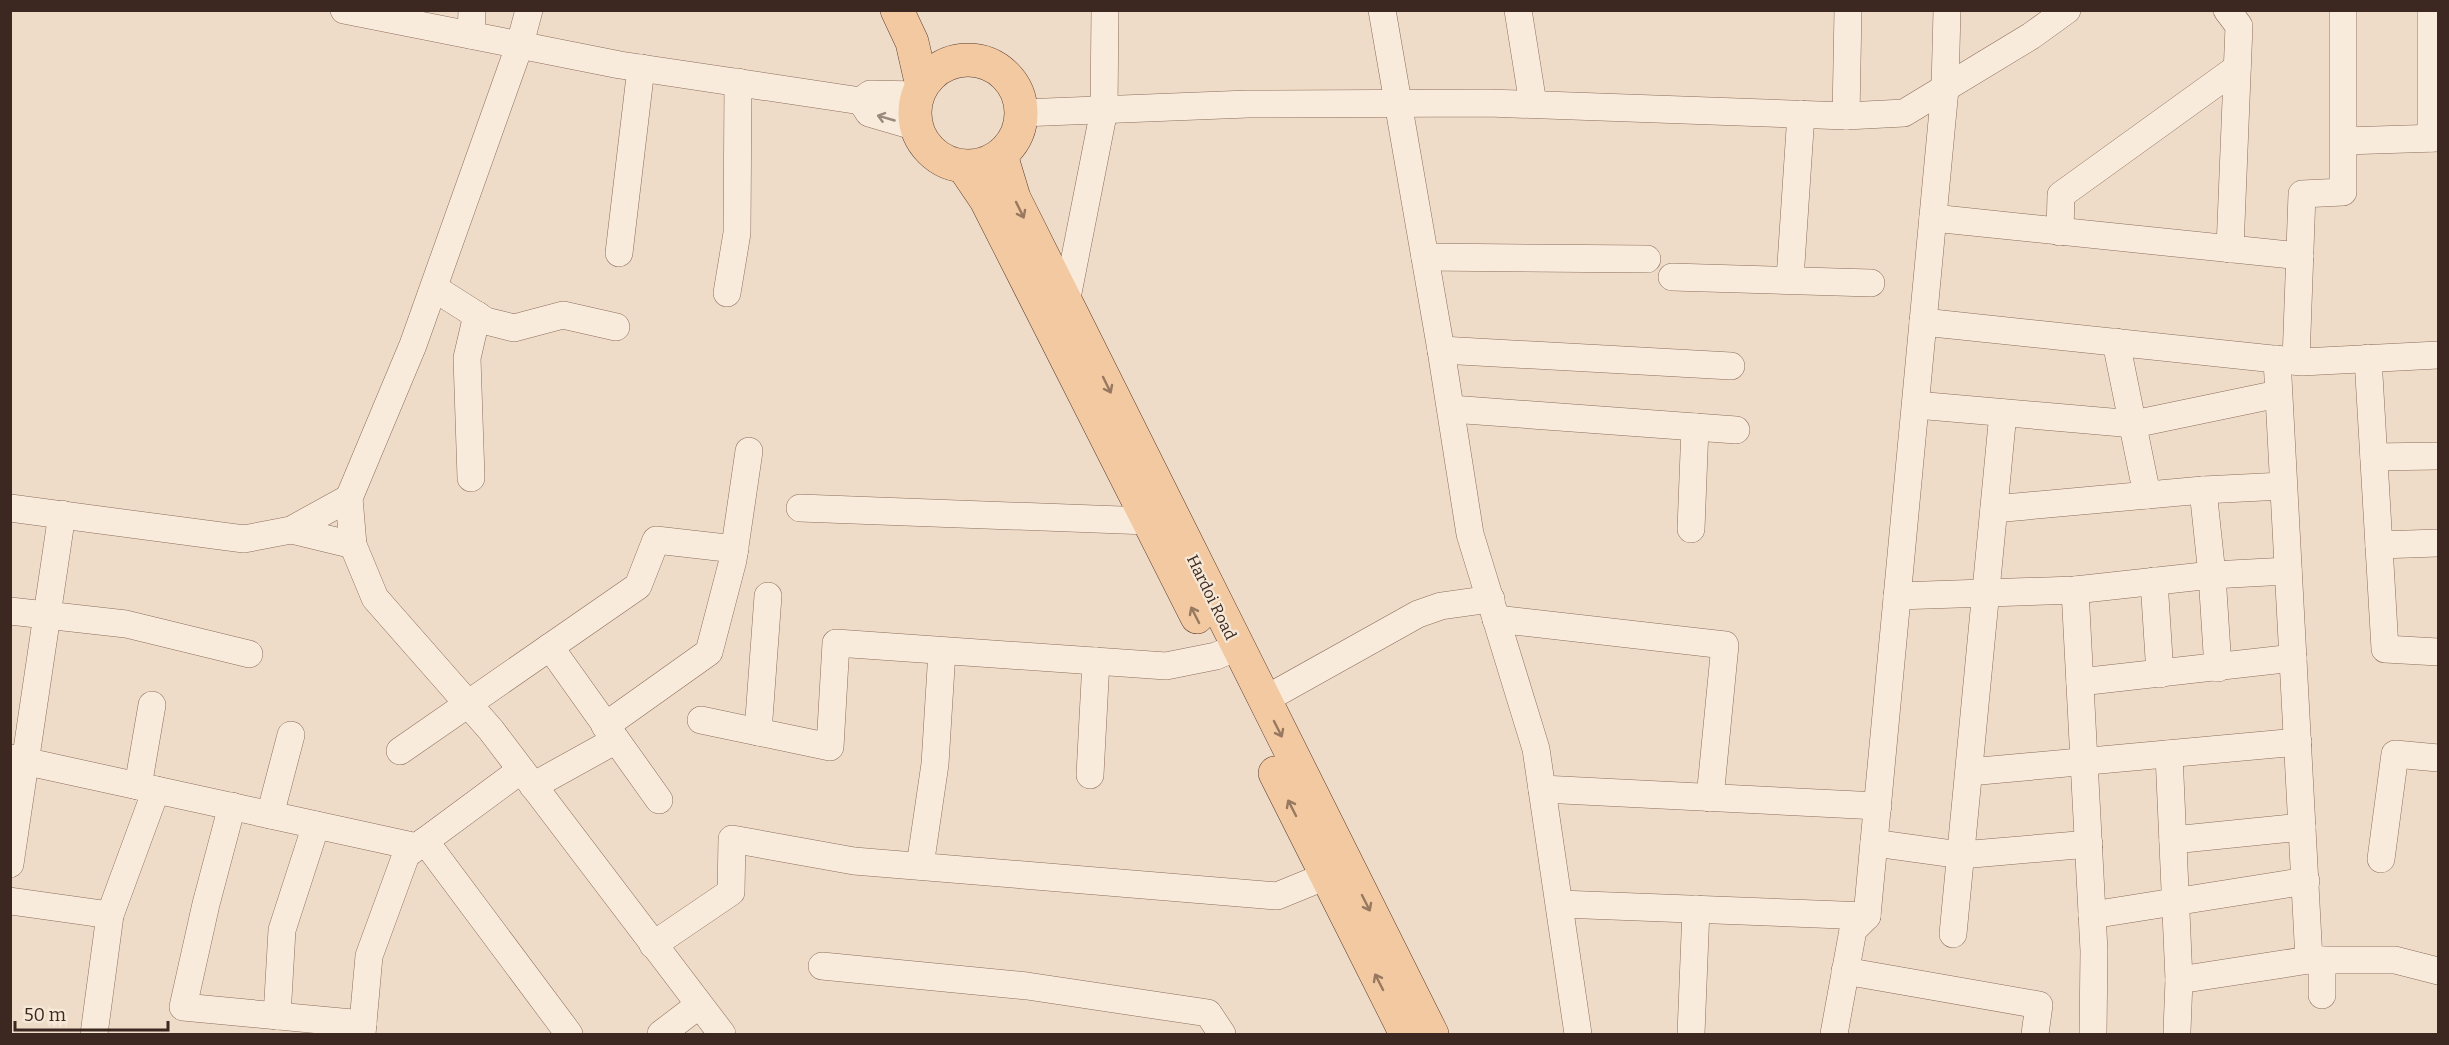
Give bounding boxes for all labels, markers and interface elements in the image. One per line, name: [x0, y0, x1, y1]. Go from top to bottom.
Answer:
one-way arrow: [877, 112, 896, 123]
one-way arrow: [1015, 201, 1027, 219]
one-way arrow: [1101, 376, 1113, 393]
street label: Hardoi Road: [1183, 552, 1241, 643]
one-way arrow: [1189, 606, 1201, 624]
one-way arrow: [1273, 719, 1284, 737]
one-way arrow: [1286, 799, 1297, 817]
one-way arrow: [1361, 893, 1372, 911]
one-way arrow: [1373, 974, 1385, 992]
scale bar: [15, 994, 168, 1032]
text: 50 m: [24, 1004, 66, 1026]

